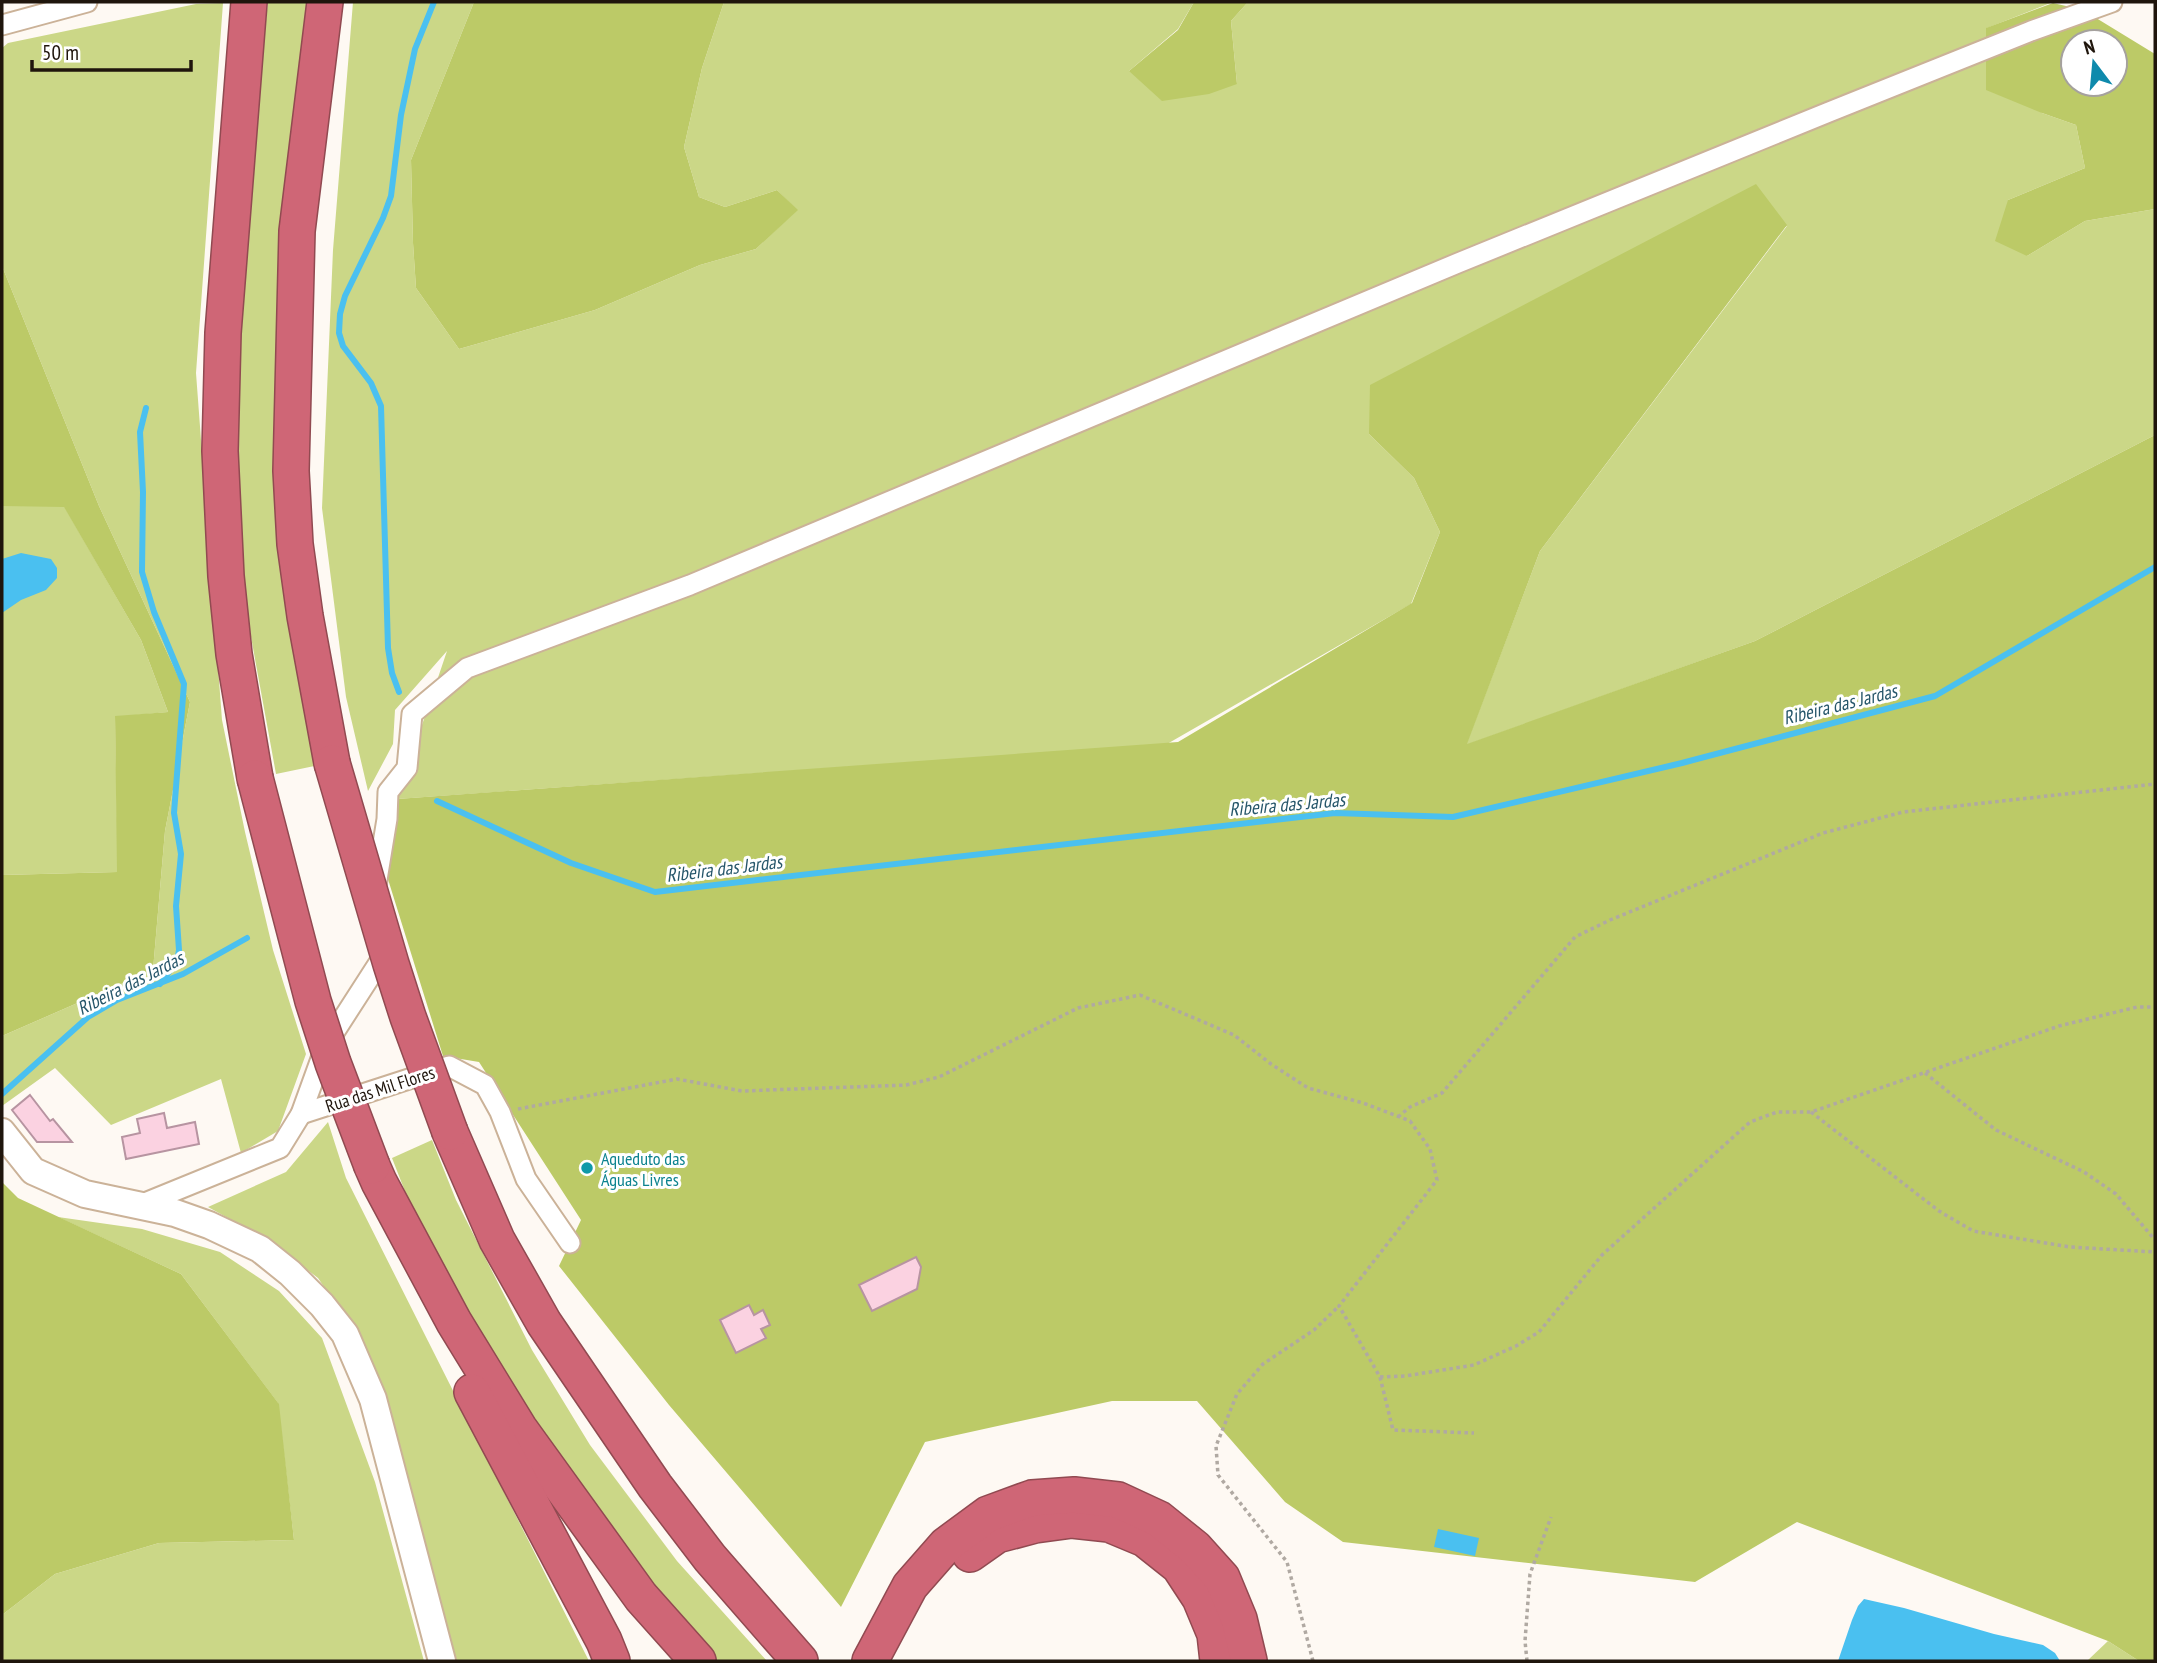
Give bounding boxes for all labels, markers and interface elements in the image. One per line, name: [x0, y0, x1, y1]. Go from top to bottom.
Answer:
scale bar: [32, 28, 191, 72]
north arrow: [2059, 28, 2129, 98]
text: N: [2081, 34, 2098, 60]
text: 50 m: [42, 39, 79, 66]
water label: Ribeira das Jardas: [1781, 678, 1901, 730]
water label: Ribeira das Jardas: [1228, 787, 1347, 821]
water label: Ribeira das Jardas: [665, 849, 785, 887]
water label: Ribeira das Jardas: [73, 945, 189, 1020]
street label: Rua das Mil Flores: [322, 1061, 438, 1117]
place label: Aqueduto das Águas Livres: [601, 1147, 685, 1191]
marker: Aqueduto das Águas Livres: [579, 1160, 595, 1176]

